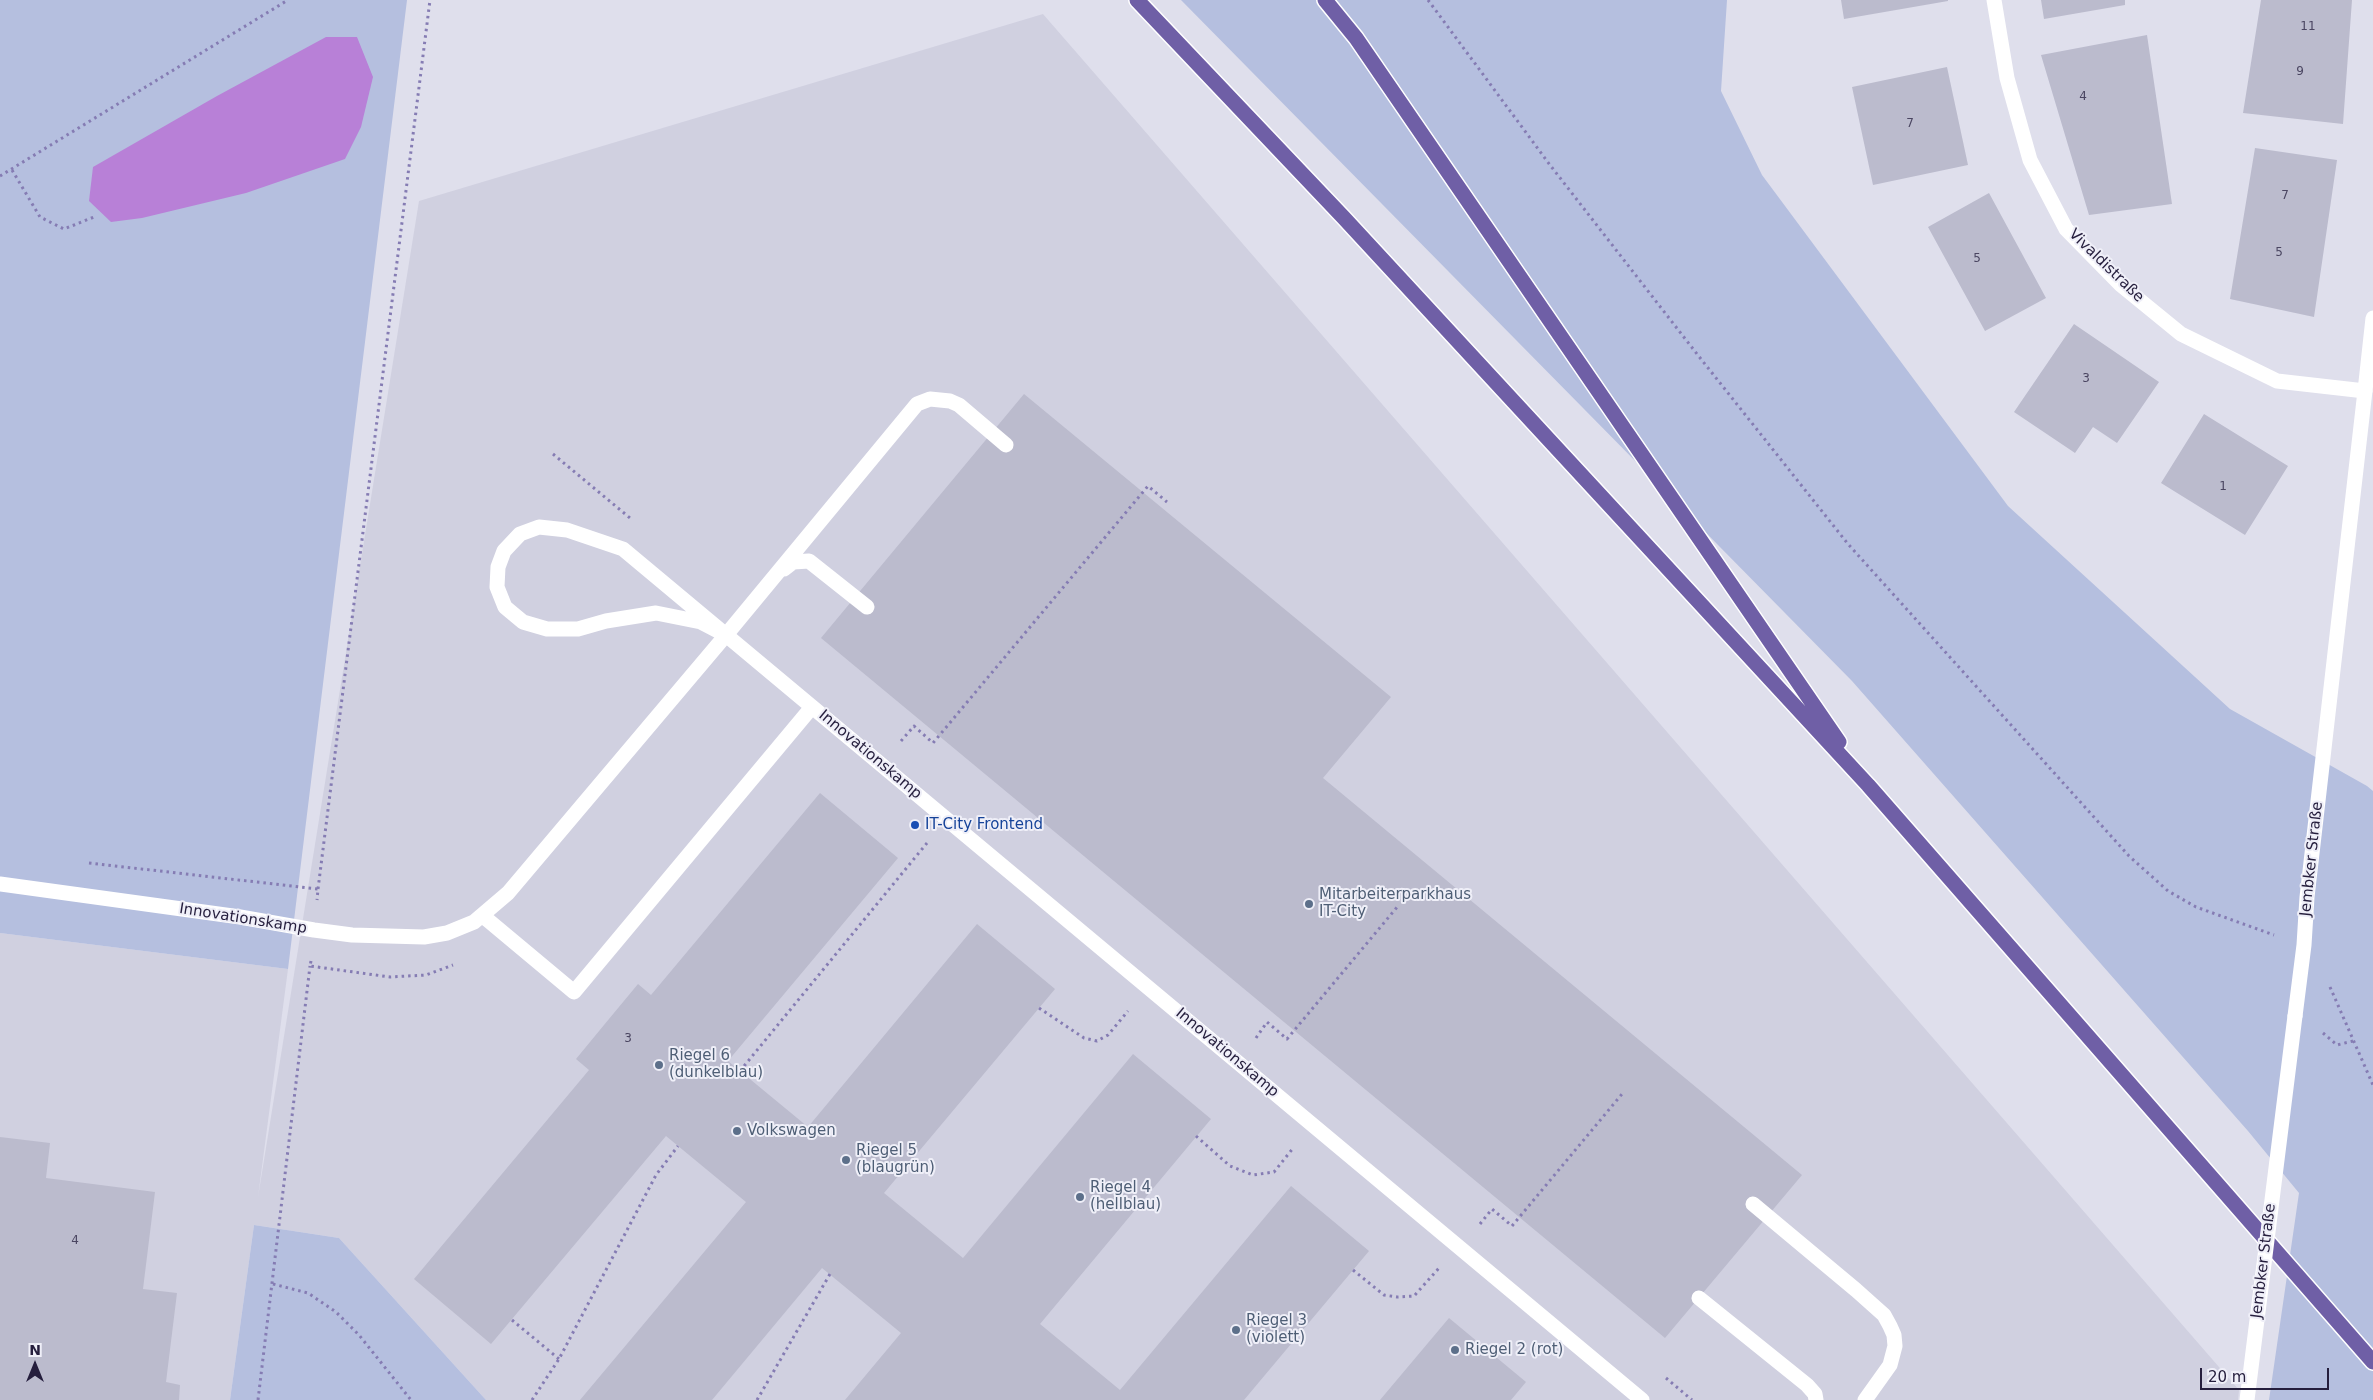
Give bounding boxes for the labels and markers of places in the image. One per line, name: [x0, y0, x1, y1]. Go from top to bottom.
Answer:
place label: IT-City Frontend: [925, 816, 1043, 834]
marker: IT-City Frontend: [909, 819, 921, 831]
place label: Mitarbeiterparkhaus IT-City: [1319, 886, 1471, 921]
marker: Mitarbeiterparkhaus IT-City: [1303, 898, 1315, 910]
place label: Riegel 6 (dunkelblau): [669, 1047, 763, 1082]
marker: Riegel 6 (dunkelblau): [653, 1059, 665, 1071]
place label: Volkswagen: [747, 1122, 836, 1140]
marker: Volkswagen: [731, 1125, 743, 1137]
place label: Riegel 5 (blaugrün): [856, 1142, 935, 1177]
marker: Riegel 5 (blaugrün): [840, 1154, 852, 1166]
place label: Riegel 4 (hellblau): [1090, 1179, 1161, 1214]
marker: Riegel 4 (hellblau): [1074, 1191, 1086, 1203]
place label: Riegel 3 (violett): [1246, 1312, 1307, 1347]
marker: Riegel 3 (violett): [1230, 1324, 1242, 1336]
place label: Riegel 2 (rot): [1465, 1341, 1563, 1359]
marker: Riegel 2 (rot): [1449, 1344, 1461, 1356]

